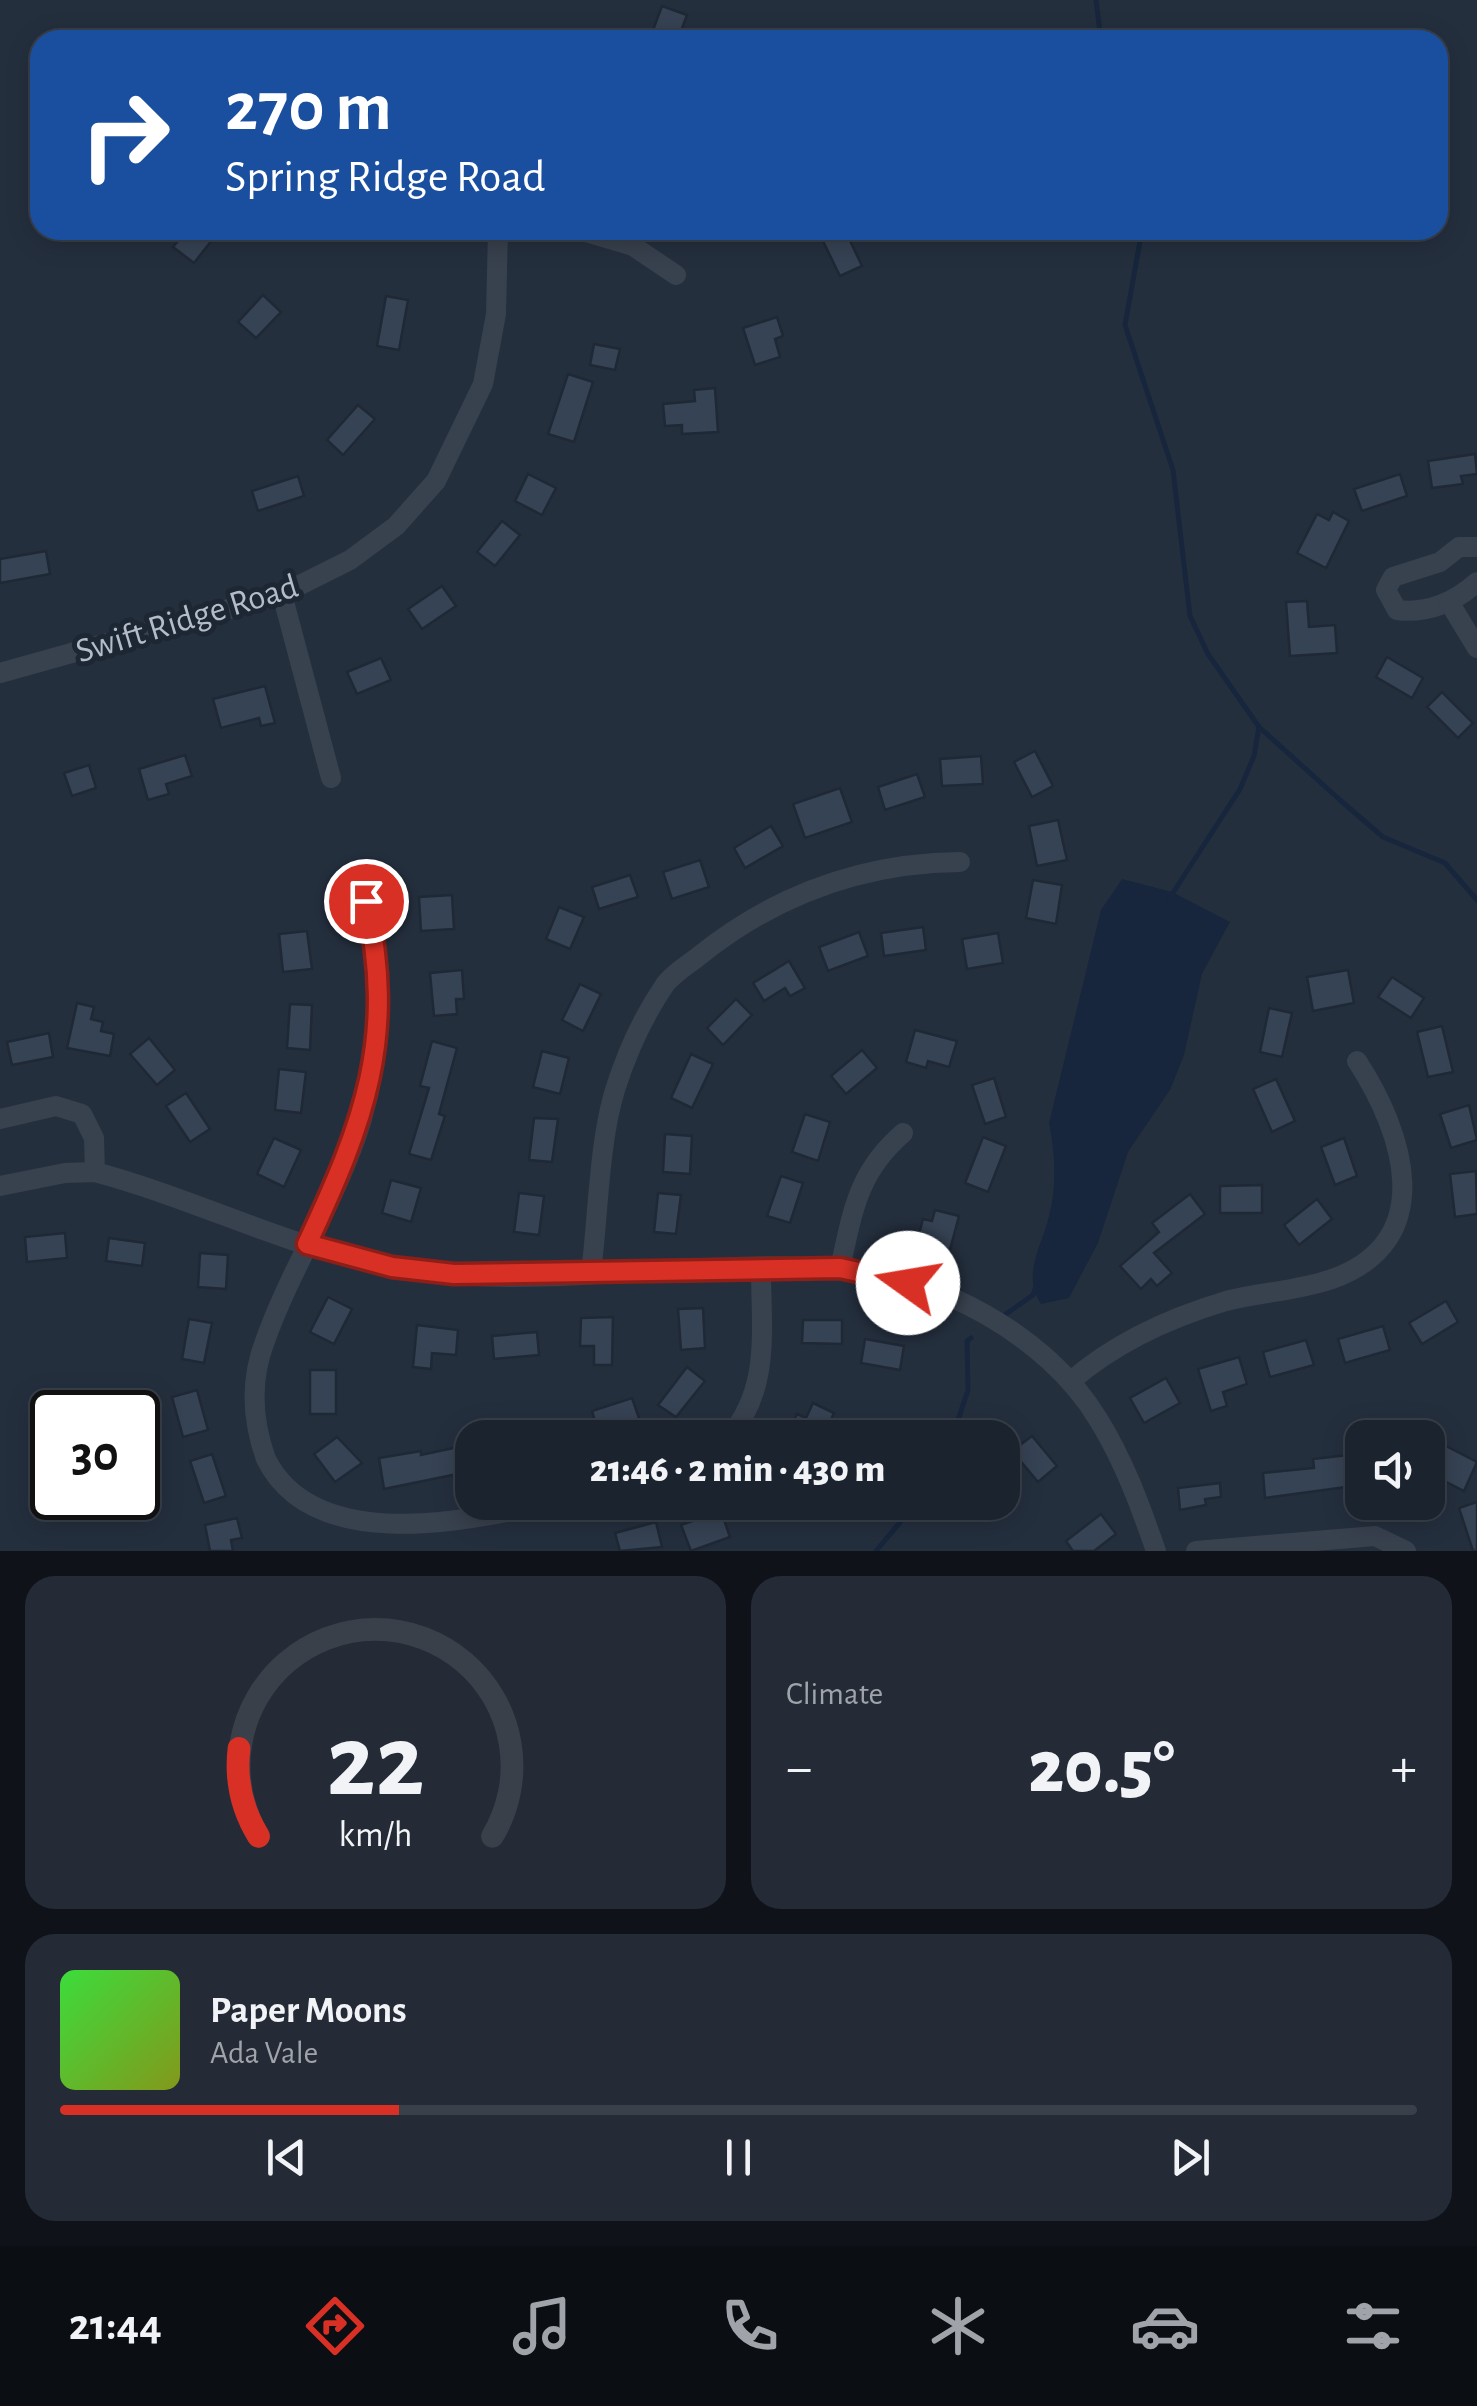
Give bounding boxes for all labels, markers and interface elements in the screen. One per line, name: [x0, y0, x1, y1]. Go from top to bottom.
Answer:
icon: right: [60, 70, 190, 200]
text: 270 m: [225, 73, 392, 143]
text: Spring Ridge Road: [225, 155, 545, 200]
street label: Swift Ridge Road: [72, 569, 302, 669]
pin: [324, 859, 409, 944]
icon: arrive: [339, 874, 394, 929]
position arrow: [856, 1231, 960, 1335]
speed limit sign: 30: [30, 1390, 160, 1520]
map controls: [1345, 1420, 1445, 1520]
button: sound: [1345, 1420, 1445, 1520]
text: 21:46 · 2 min · 430 m: [590, 1451, 885, 1489]
text: Climate: [786, 1678, 883, 1710]
text: 22: [327, 1711, 424, 1815]
text: 20.5°: [1028, 1731, 1175, 1806]
text: −: [786, 1741, 812, 1796]
text: +: [1391, 1741, 1417, 1796]
text: km/h: [339, 1817, 412, 1853]
text: Paper Moons: [210, 1992, 407, 2030]
text: Ada Vale: [210, 2037, 318, 2069]
icon: previous: [259, 2130, 314, 2185]
icon: pause: [711, 2130, 766, 2185]
icon: next: [1163, 2130, 1218, 2185]
icon: directions: [300, 2291, 370, 2361]
icon: music: [507, 2291, 577, 2361]
icon: phone: [715, 2291, 785, 2361]
icon: climate: [923, 2291, 993, 2361]
icon: car: [1130, 2291, 1200, 2361]
icon: filters: [1338, 2291, 1408, 2361]
text: 21:44: [69, 2303, 162, 2348]

